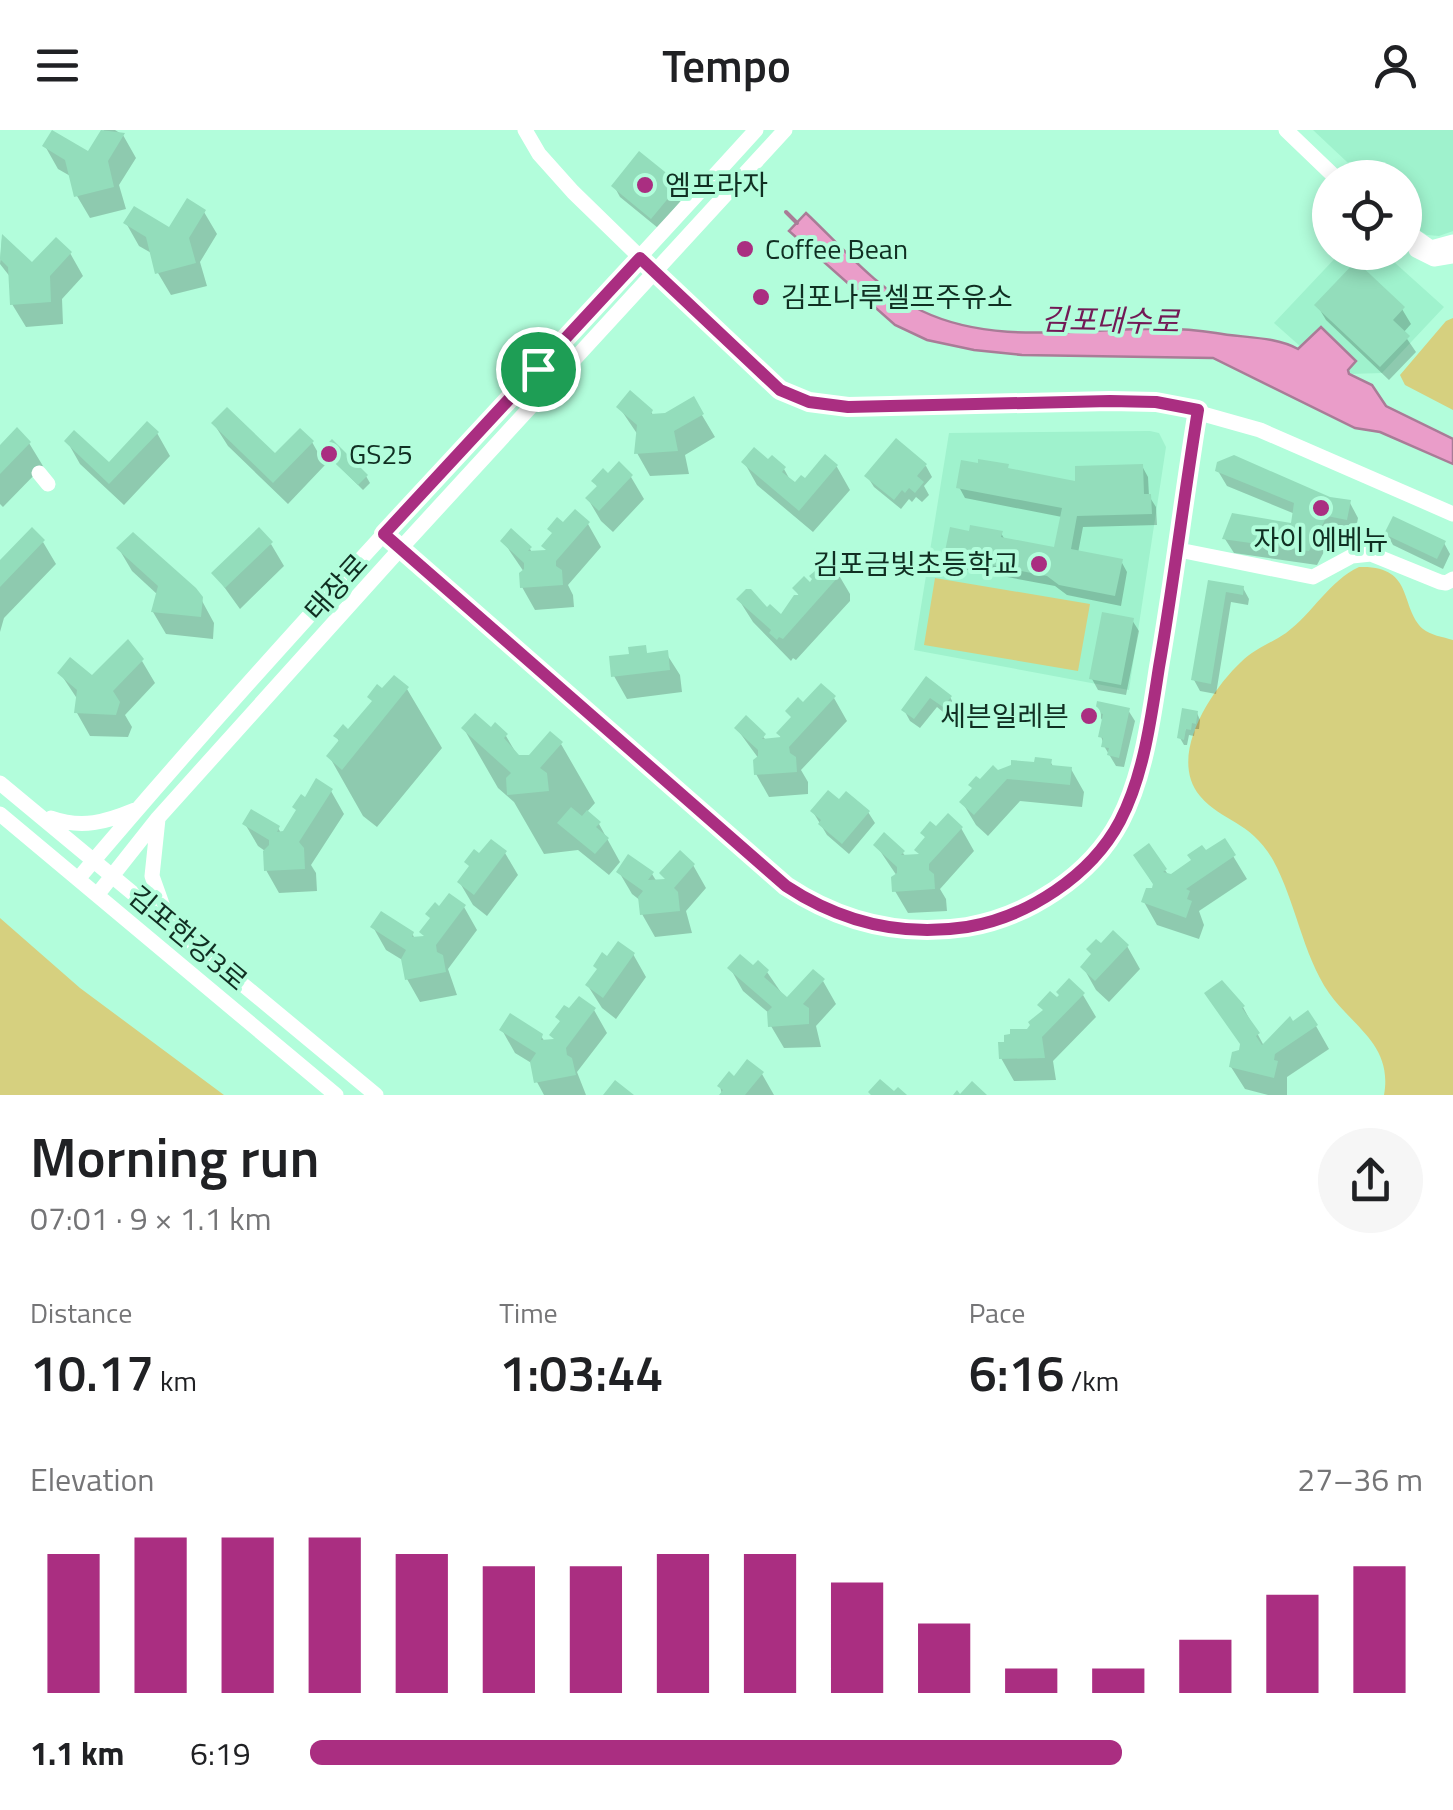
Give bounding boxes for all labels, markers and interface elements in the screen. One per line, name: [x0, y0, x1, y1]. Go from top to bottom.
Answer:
text: Tempo: [662, 31, 791, 99]
icon: menu: [30, 38, 85, 93]
icon: person: [1368, 38, 1423, 93]
map controls: [1312, 160, 1422, 270]
button: locate: [1312, 160, 1422, 270]
place label: 엠프라자: [665, 163, 768, 206]
marker: 엠프라자: [634, 174, 656, 196]
place label: Coffee Bean: [765, 227, 908, 270]
marker: Coffee Bean: [734, 238, 756, 260]
place label: 김포나루셀프주유소: [781, 275, 1013, 318]
marker: 김포나루셀프주유소: [750, 286, 772, 308]
water label: 김포대수로: [1041, 296, 1181, 344]
pin: [496, 327, 581, 412]
icon: arrive: [511, 342, 566, 397]
place label: GS25: [349, 432, 413, 475]
marker: GS25: [318, 443, 340, 465]
marker: 자이 에베뉴: [1310, 497, 1332, 519]
place label: 자이 에베뉴: [1254, 518, 1388, 561]
place label: 김포금빛초등학교: [813, 542, 1019, 585]
street label: 태장로: [294, 544, 377, 630]
marker: 김포금빛초등학교: [1028, 553, 1050, 575]
place label: 세븐일레븐: [940, 694, 1069, 737]
marker: 세븐일레븐: [1078, 705, 1100, 727]
street label: 김포한강3로: [119, 875, 257, 1001]
text: Morning run: [30, 1115, 319, 1198]
button: share: [1318, 1128, 1423, 1233]
text: 07:01 · 9 × 1.1 km: [30, 1194, 271, 1242]
text: Distance: [30, 1291, 132, 1334]
text: Time: [499, 1291, 558, 1334]
text: Pace: [969, 1291, 1025, 1334]
text: 10.17: [30, 1334, 154, 1410]
text: 1:03:44: [499, 1334, 663, 1410]
text: 6:16: [969, 1334, 1065, 1410]
text: km: [154, 1359, 197, 1402]
text: /km: [1065, 1359, 1119, 1402]
text: Elevation: [30, 1455, 154, 1503]
text: 27–36 m: [1297, 1455, 1423, 1503]
text: 1.1 km: [30, 1729, 124, 1777]
text: 6:19: [190, 1729, 251, 1777]

